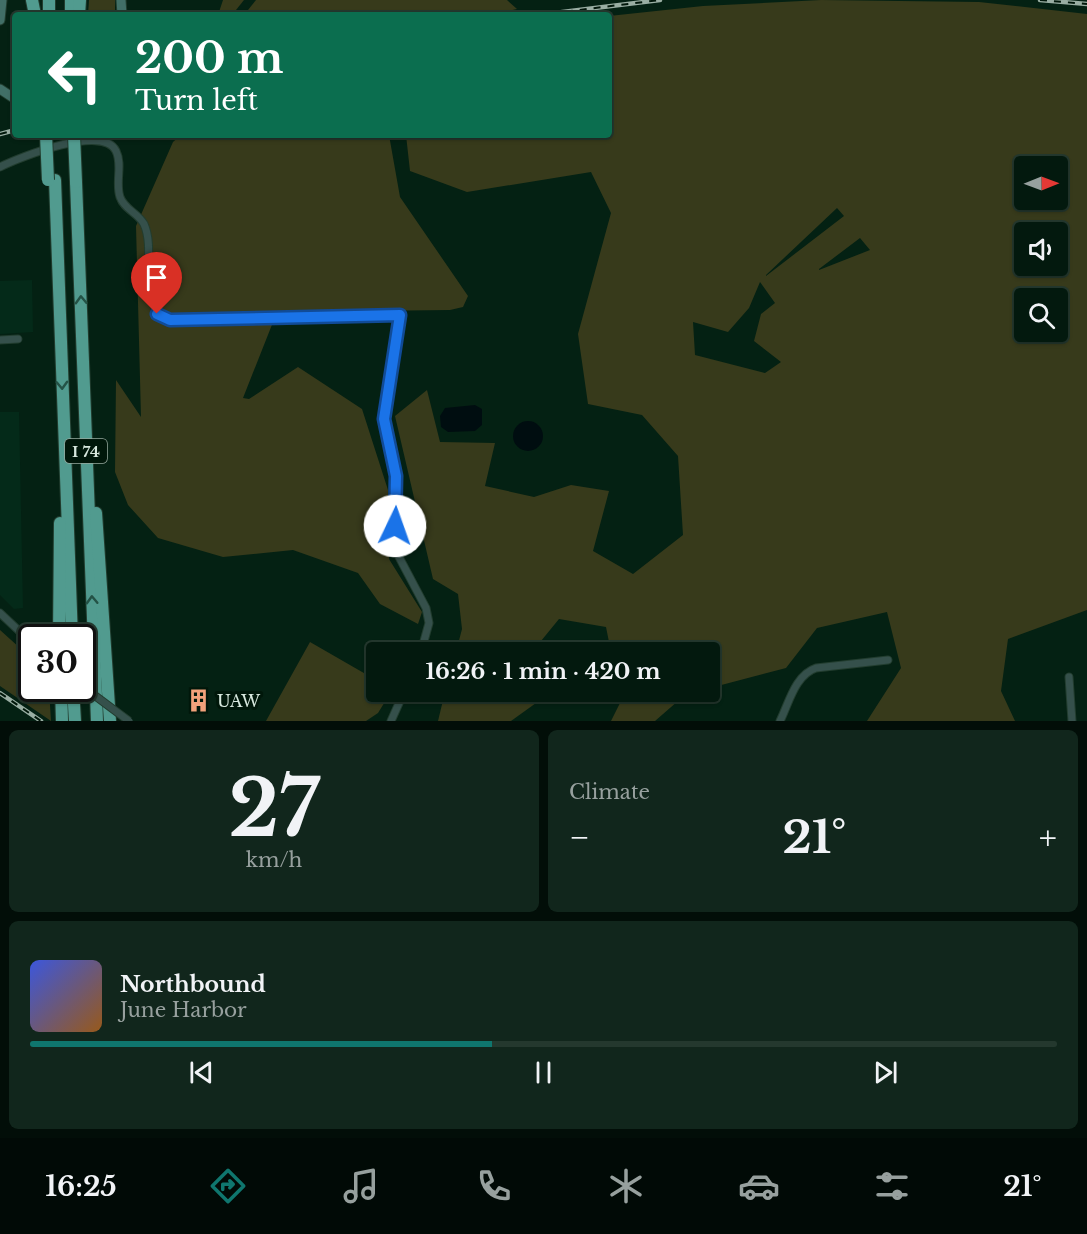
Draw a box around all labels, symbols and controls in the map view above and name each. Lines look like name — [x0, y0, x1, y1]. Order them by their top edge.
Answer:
text: 200 m — [135, 32, 283, 84]
icon: left — [36, 36, 114, 114]
text: Turn left — [135, 84, 258, 117]
north arrow — [1014, 156, 1068, 210]
map controls — [1014, 156, 1068, 342]
button: sound — [1014, 222, 1068, 276]
pin — [131, 252, 182, 314]
icon: arrive — [140, 261, 173, 294]
button: search — [1014, 288, 1068, 342]
one-way arrow — [74, 295, 87, 304]
one-way arrow — [56, 381, 68, 390]
road number: I 74 — [65, 439, 107, 463]
position arrow — [363, 494, 427, 558]
one-way arrow — [85, 595, 98, 604]
speed limit sign: 30 — [18, 624, 96, 702]
text: 16:26 · 1 min · 420 m — [425, 658, 661, 685]
building icon: UAW — [186, 688, 212, 714]
place label: UAW — [217, 691, 260, 711]
text: 27 — [228, 760, 320, 857]
text: Climate — [569, 780, 650, 804]
text: 21° — [782, 809, 846, 865]
text: − — [569, 817, 590, 858]
text: + — [1039, 817, 1057, 858]
text: km/h — [246, 848, 302, 872]
text: Northbound — [120, 971, 266, 998]
text: June Harbor — [120, 998, 247, 1022]
icon: previous — [185, 1056, 218, 1089]
icon: pause — [527, 1056, 560, 1089]
icon: next — [869, 1056, 902, 1089]
icon: directions — [207, 1165, 249, 1207]
icon: music — [340, 1165, 382, 1207]
icon: phone — [473, 1165, 515, 1207]
icon: climate — [605, 1165, 647, 1207]
icon: car — [738, 1165, 780, 1207]
icon: filters — [871, 1165, 913, 1207]
text: 16:25 — [45, 1170, 117, 1203]
text: 21° — [1003, 1170, 1042, 1203]

